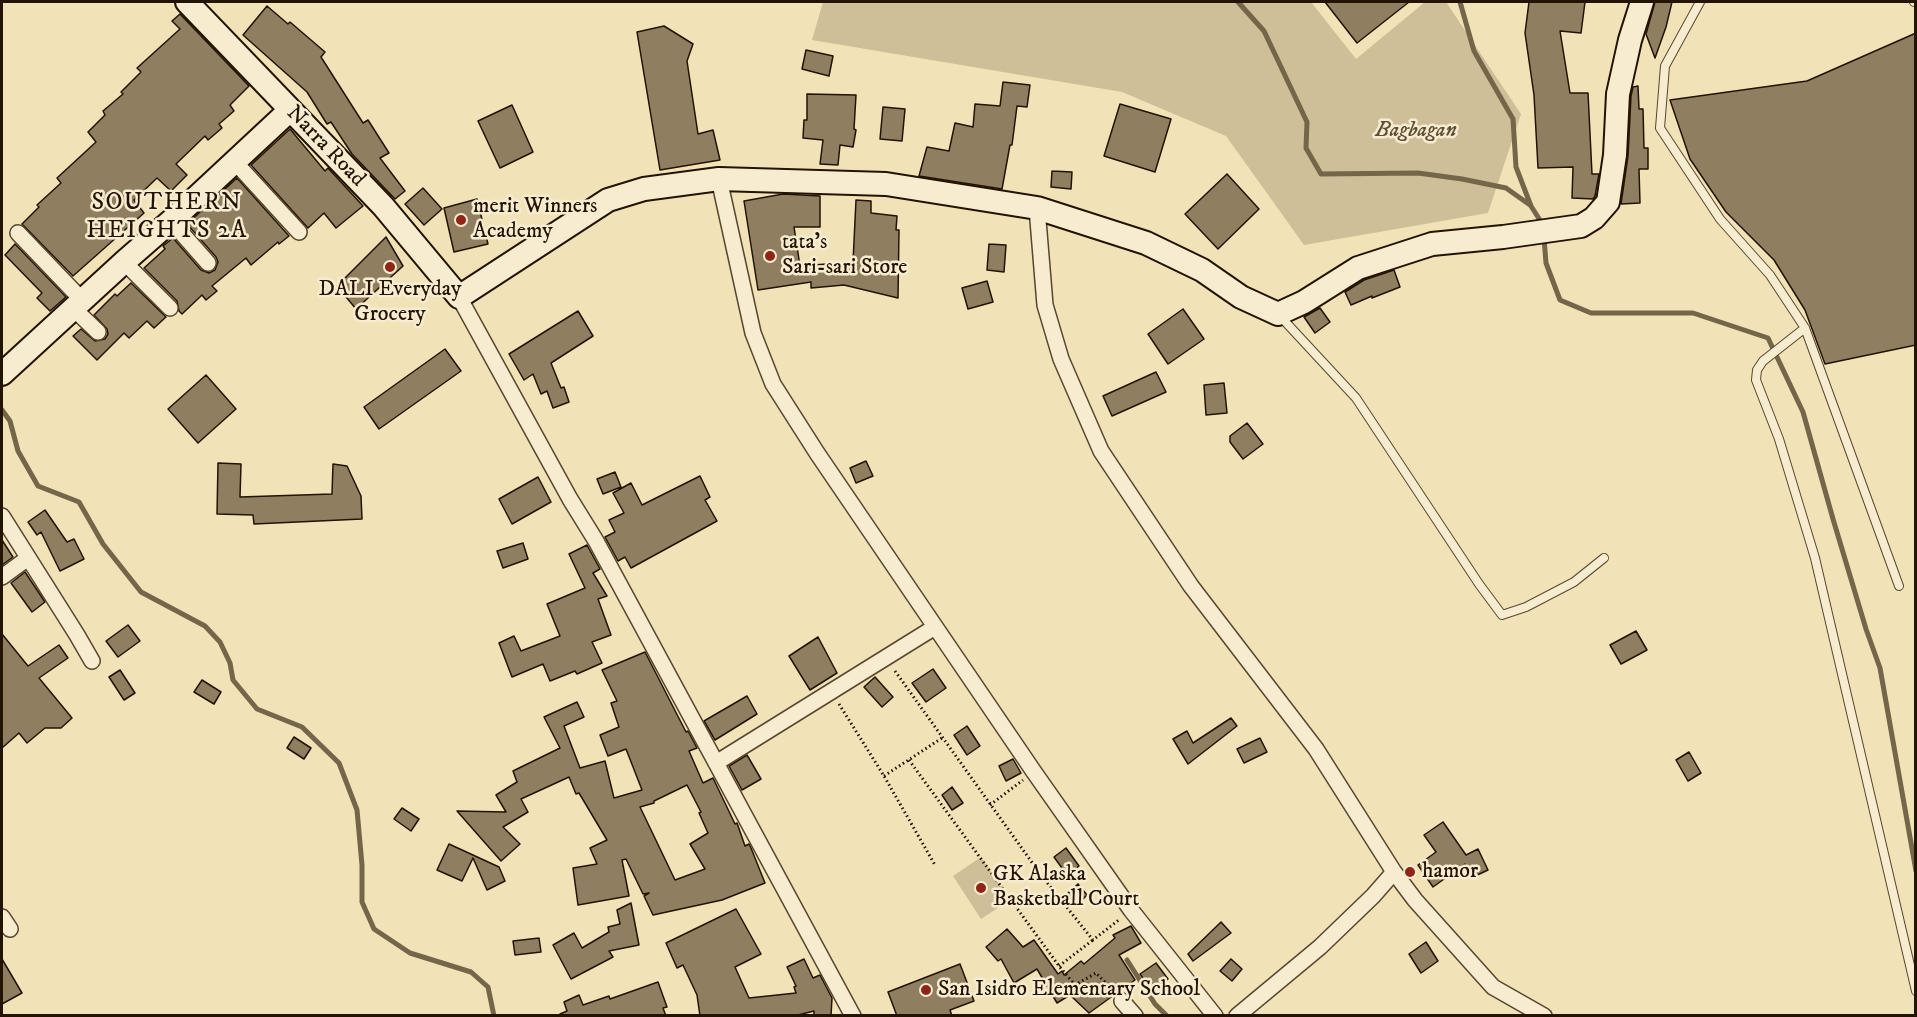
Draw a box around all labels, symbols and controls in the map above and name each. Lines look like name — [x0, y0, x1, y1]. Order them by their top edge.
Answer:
street label: Narra Road — [280, 101, 370, 193]
park label: Bagbagan — [1375, 118, 1457, 144]
district label: SOUTHERN HEIGHTS 2A — [86, 190, 248, 246]
place label: merit Winners Academy — [473, 194, 597, 246]
marker: merit Winners Academy — [454, 213, 468, 227]
place label: tata's Sari-sari Store — [782, 230, 907, 282]
marker: tata's Sari-sari Store — [763, 249, 777, 263]
marker: DALI Everyday Grocery — [383, 260, 397, 274]
place label: DALI Everyday Grocery — [319, 277, 461, 328]
place label: hamor — [1422, 859, 1478, 885]
place label: GK Alaska Basketball Court — [993, 862, 1139, 914]
marker: hamor — [1403, 865, 1417, 879]
marker: GK Alaska Basketball Court — [974, 881, 988, 895]
place label: San Isidro Elementary School — [938, 977, 1200, 1003]
marker: San Isidro Elementary School — [919, 983, 933, 997]

